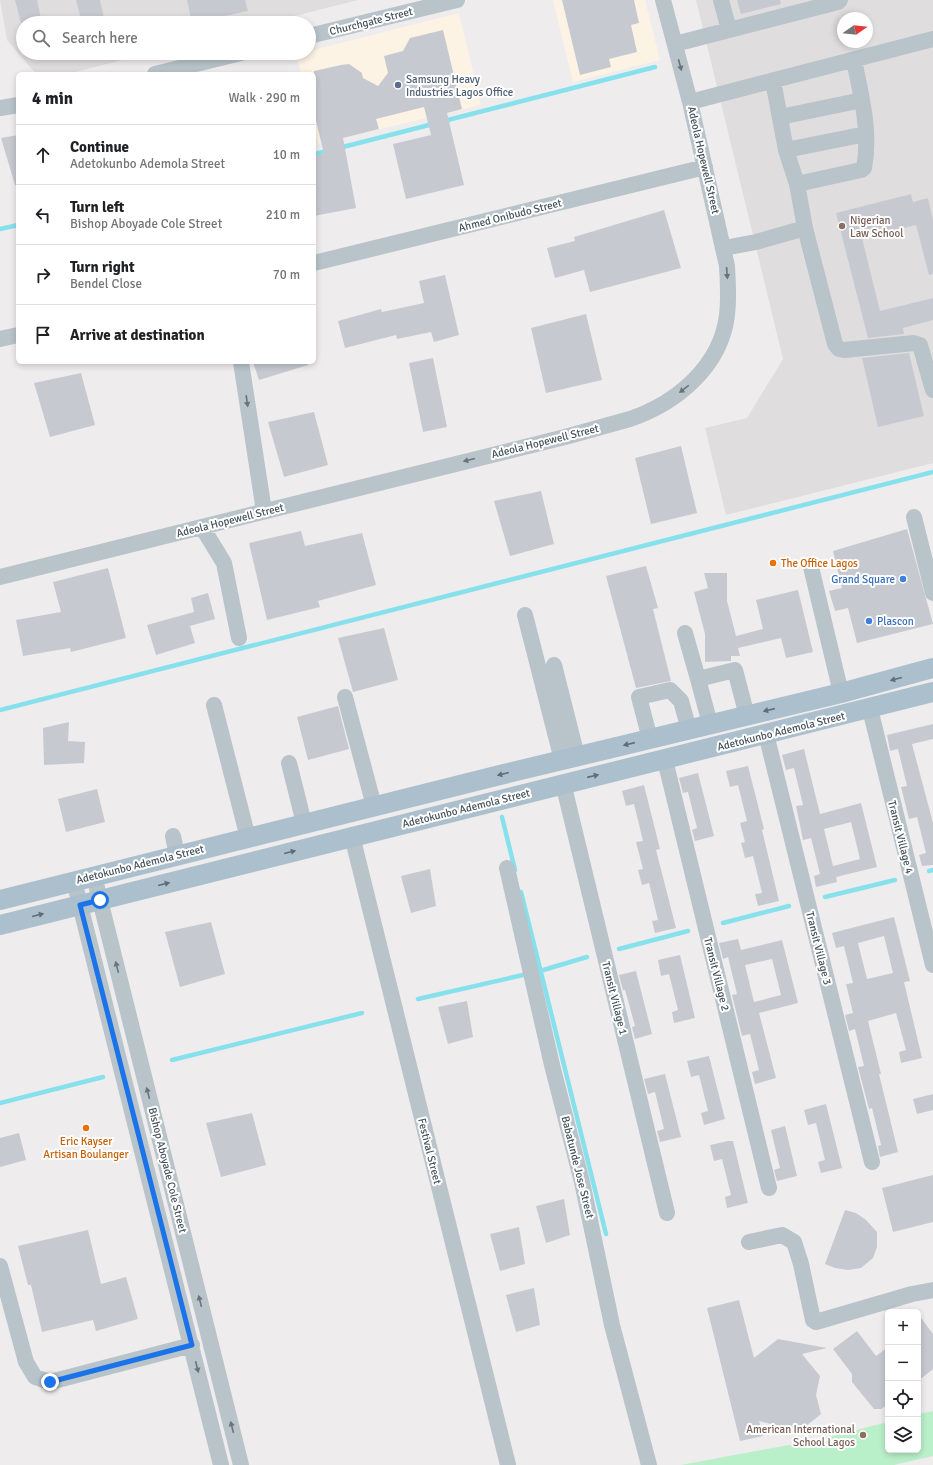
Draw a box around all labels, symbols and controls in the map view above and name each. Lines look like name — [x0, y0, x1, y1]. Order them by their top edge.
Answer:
street label: Churchgate Street — [328, 5, 414, 38]
north arrow — [837, 12, 873, 48]
search box — [16, 16, 316, 60]
icon: search — [30, 27, 52, 49]
text: Search here — [62, 29, 138, 47]
one-way arrow — [677, 59, 683, 71]
place label: Samsung Heavy Industries Lagos Office — [406, 73, 513, 99]
marker: Samsung Heavy Industries Lagos Office — [393, 80, 403, 90]
text: 4 min — [32, 88, 73, 109]
text: Walk · 290 m — [229, 90, 300, 106]
street label: Adeola Hopewell Street — [685, 105, 722, 215]
text: Continue — [70, 138, 129, 156]
icon: ahead — [32, 144, 54, 166]
text: 10 m — [273, 147, 300, 163]
text: Adetokunbo Ademola Street — [70, 156, 225, 172]
street label: Ahmed Onibudo Street — [457, 196, 563, 235]
text: Turn left — [70, 198, 124, 216]
icon: left — [32, 204, 54, 226]
text: 210 m — [266, 207, 300, 223]
place label: Nigerian Law School — [850, 214, 903, 240]
text: Bishop Aboyade Cole Street — [70, 216, 222, 232]
marker: Nigerian Law School — [837, 221, 847, 231]
text: Turn right — [70, 258, 135, 276]
icon: right — [32, 264, 54, 286]
text: 70 m — [273, 267, 300, 283]
one-way arrow — [724, 267, 731, 279]
text: Bendel Close — [70, 276, 142, 292]
icon: arrive — [32, 324, 54, 346]
text: Arrive at destination — [70, 326, 205, 344]
one-way arrow — [679, 385, 690, 394]
one-way arrow — [244, 394, 250, 407]
street label: Adeola Hopewell Street — [490, 422, 600, 461]
one-way arrow — [463, 458, 475, 464]
street label: Adeola Hopewell Street — [175, 501, 285, 540]
place label: The Office Lagos — [781, 557, 858, 570]
marker: The Office Lagos — [768, 558, 778, 568]
place label: Grand Square — [831, 573, 895, 586]
marker: Grand Square — [898, 574, 908, 584]
place label: Plascon — [877, 615, 914, 628]
marker: Plascon — [864, 616, 874, 626]
one-way arrow — [889, 676, 901, 682]
one-way arrow — [763, 708, 776, 714]
street label: Adetokunbo Ademola Street — [716, 709, 846, 754]
one-way arrow — [623, 741, 635, 747]
one-way arrow — [497, 771, 509, 777]
one-way arrow — [587, 773, 599, 779]
street label: Adetokunbo Ademola Street — [401, 786, 531, 831]
street label: Transit Village 4 — [885, 799, 916, 875]
street label: Adetokunbo Ademola Street — [75, 842, 205, 887]
one-way arrow — [284, 849, 296, 855]
one-way arrow — [158, 880, 170, 886]
route start — [91, 891, 109, 909]
street label: Transit Village 3 — [803, 910, 834, 986]
one-way arrow — [32, 912, 44, 918]
street label: Transit Village 2 — [701, 936, 732, 1012]
street label: Transit Village 1 — [599, 960, 630, 1036]
one-way arrow — [114, 961, 120, 973]
one-way arrow — [145, 1087, 151, 1100]
street label: Bishop Aboyade Cole Street — [146, 1106, 189, 1234]
street label: Babatunde Jose Street — [558, 1115, 597, 1220]
street label: Festival Street — [415, 1117, 444, 1186]
marker: Eric Kayser Artisan Boulanger — [81, 1123, 91, 1133]
place label: Eric Kayser Artisan Boulanger — [43, 1135, 129, 1161]
one-way arrow — [197, 1295, 203, 1307]
map controls — [885, 1309, 921, 1453]
button: + — [885, 1309, 921, 1345]
button: − — [885, 1345, 921, 1381]
one-way arrow — [194, 1361, 200, 1373]
route end — [41, 1373, 59, 1391]
button: locate — [885, 1381, 921, 1417]
button: layers — [885, 1417, 921, 1453]
one-way arrow — [228, 1421, 234, 1433]
place label: American International School Lagos — [746, 1423, 855, 1449]
marker: American International School Lagos — [858, 1430, 868, 1440]

